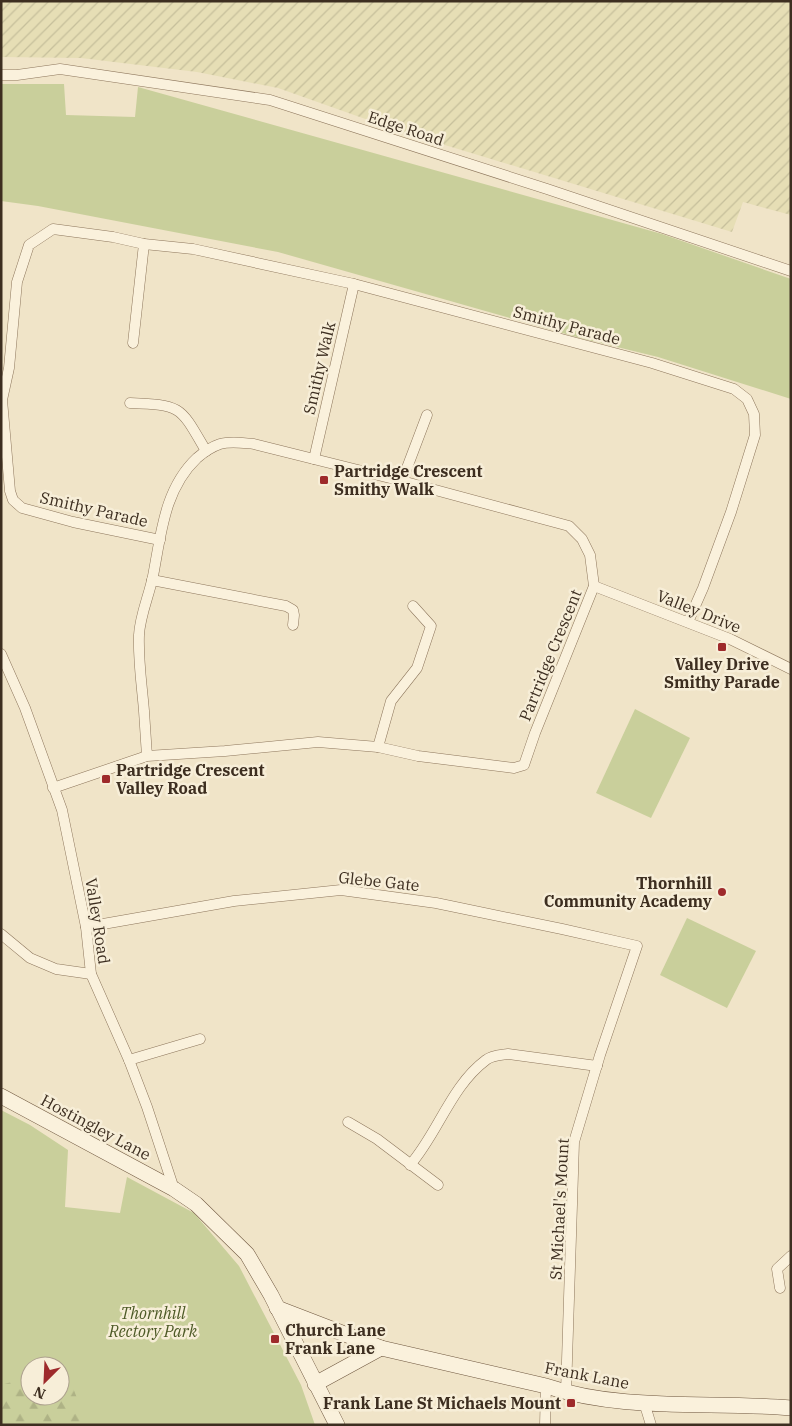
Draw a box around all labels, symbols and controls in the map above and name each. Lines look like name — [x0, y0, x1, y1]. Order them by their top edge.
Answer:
street label: Edge Road — [365, 106, 447, 150]
street label: Smithy Parade — [511, 301, 623, 349]
street label: Smithy Walk — [299, 319, 340, 416]
place label: Partridge Crescent Smithy Walk — [334, 461, 483, 499]
marker: Partridge Crescent Smithy Walk — [318, 474, 330, 486]
street label: Smithy Parade — [38, 487, 150, 531]
street label: Valley Drive — [654, 585, 744, 637]
street label: Partridge Crescent — [514, 586, 586, 724]
marker: Valley Drive Smithy Parade — [716, 641, 728, 653]
place label: Valley Drive Smithy Parade — [664, 654, 780, 692]
place label: Partridge Crescent Valley Road — [116, 760, 265, 798]
marker: Partridge Crescent Valley Road — [100, 773, 112, 785]
street label: Glebe Gate — [337, 867, 421, 895]
place label: Thornhill Community Academy — [544, 873, 713, 911]
street label: Valley Road — [81, 877, 115, 966]
marker: Thornhill Community Academy — [716, 886, 728, 898]
street label: Hostingley Lane — [38, 1090, 154, 1164]
street label: St Michael's Mount — [545, 1137, 573, 1281]
park label: Thornhill Rectory Park — [108, 1303, 198, 1341]
place label: Church Lane Frank Lane — [285, 1320, 386, 1358]
marker: Church Lane Frank Lane — [269, 1333, 281, 1345]
north arrow — [20, 1356, 70, 1406]
street label: Frank Lane — [543, 1357, 631, 1393]
text: N — [31, 1382, 48, 1403]
place label: Frank Lane St Michaels Mount — [323, 1393, 561, 1413]
marker: Frank Lane St Michaels Mount — [565, 1397, 577, 1409]

